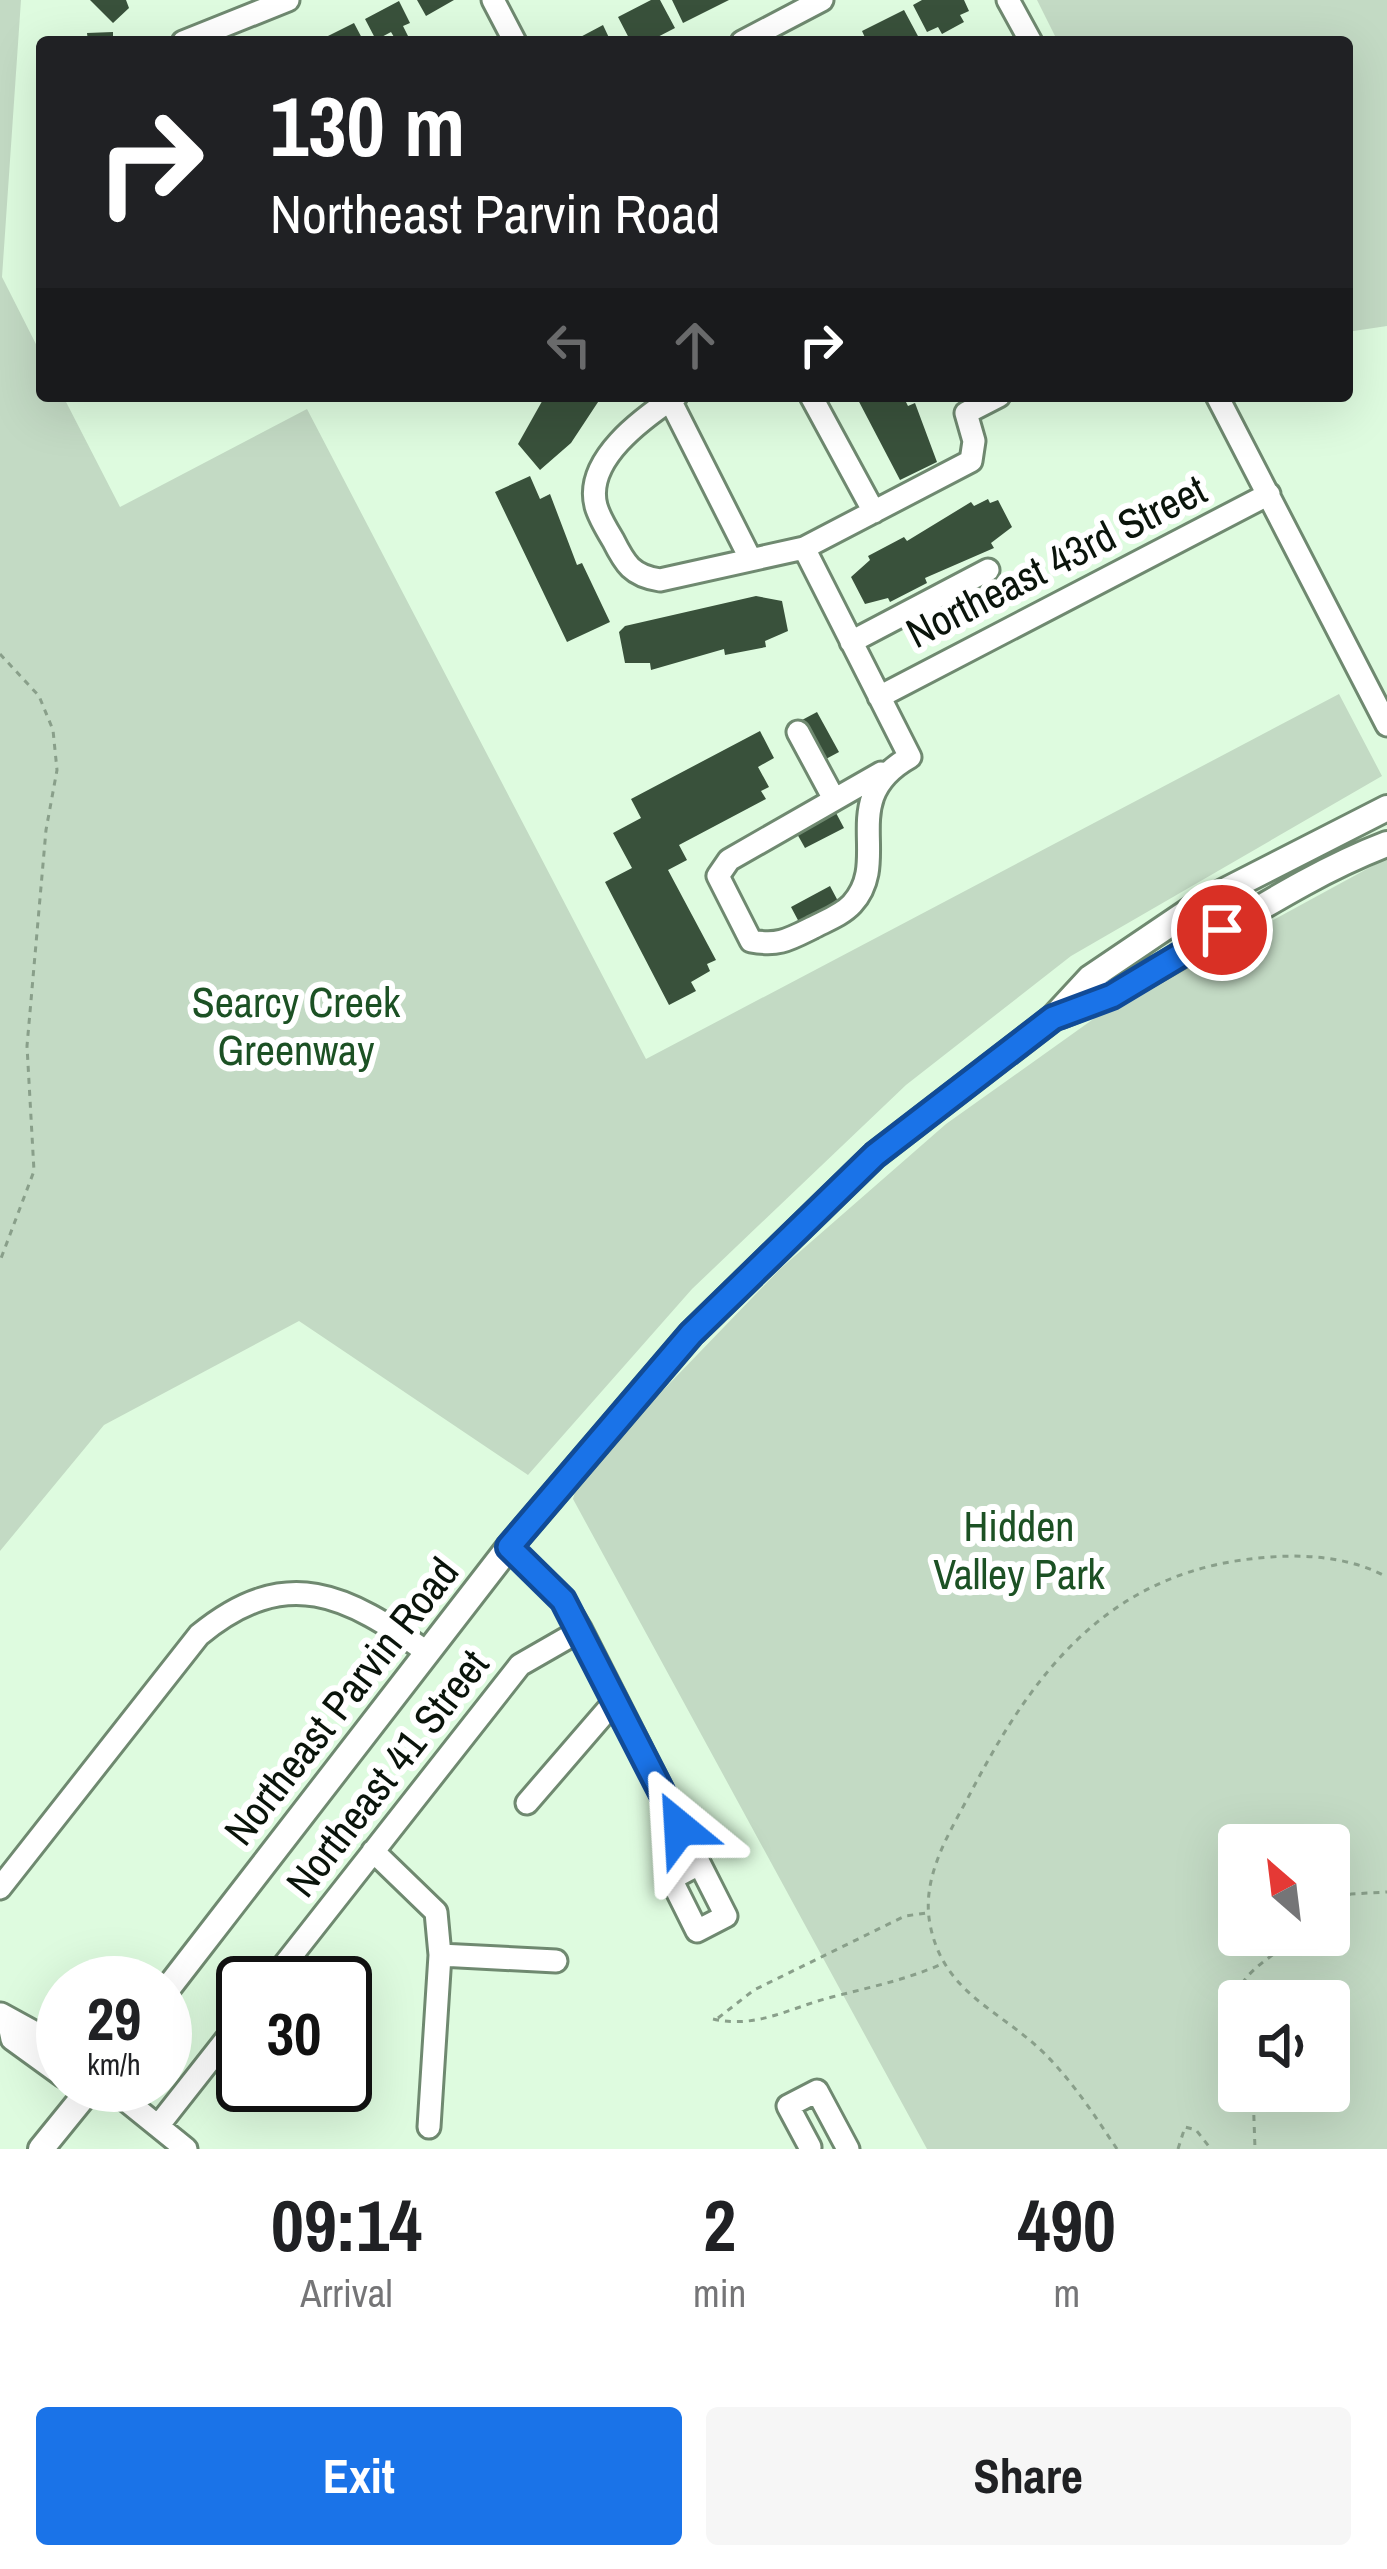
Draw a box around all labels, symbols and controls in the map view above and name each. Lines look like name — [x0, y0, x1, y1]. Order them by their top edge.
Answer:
text: 130 m — [270, 69, 465, 182]
icon: right — [72, 84, 228, 240]
text: Northeast Parvin Road — [270, 177, 720, 250]
icon: left — [536, 312, 602, 378]
icon: ahead — [662, 312, 728, 378]
icon: right — [788, 312, 854, 378]
street label: Northeast 43rd Street — [897, 461, 1215, 661]
pin — [1171, 879, 1273, 981]
icon: arrive — [1189, 897, 1255, 963]
park label: Searcy Creek Greenway — [192, 974, 401, 1078]
park label: Hidden Valley Park — [933, 1498, 1106, 1602]
street label: Northeast Parvin Road — [211, 1546, 471, 1856]
street label: Northeast 41 Street — [273, 1638, 501, 1908]
position arrow — [617, 1765, 743, 1891]
north arrow — [1218, 1824, 1350, 1956]
map controls — [1218, 1824, 1350, 2112]
speed limit sign: 30 — [216, 1956, 372, 2112]
text: 29 — [87, 1978, 141, 2059]
button: sound — [1218, 1980, 1350, 2112]
text: km/h — [87, 2044, 141, 2084]
text: 09:14 — [271, 2176, 422, 2273]
text: 2 — [703, 2176, 736, 2273]
text: 490 — [1017, 2176, 1116, 2273]
text: Arrival — [300, 2267, 393, 2319]
text: min — [693, 2267, 746, 2319]
text: m — [1053, 2267, 1080, 2319]
button: Exit — [36, 2407, 682, 2545]
button: Share — [706, 2407, 1351, 2545]

